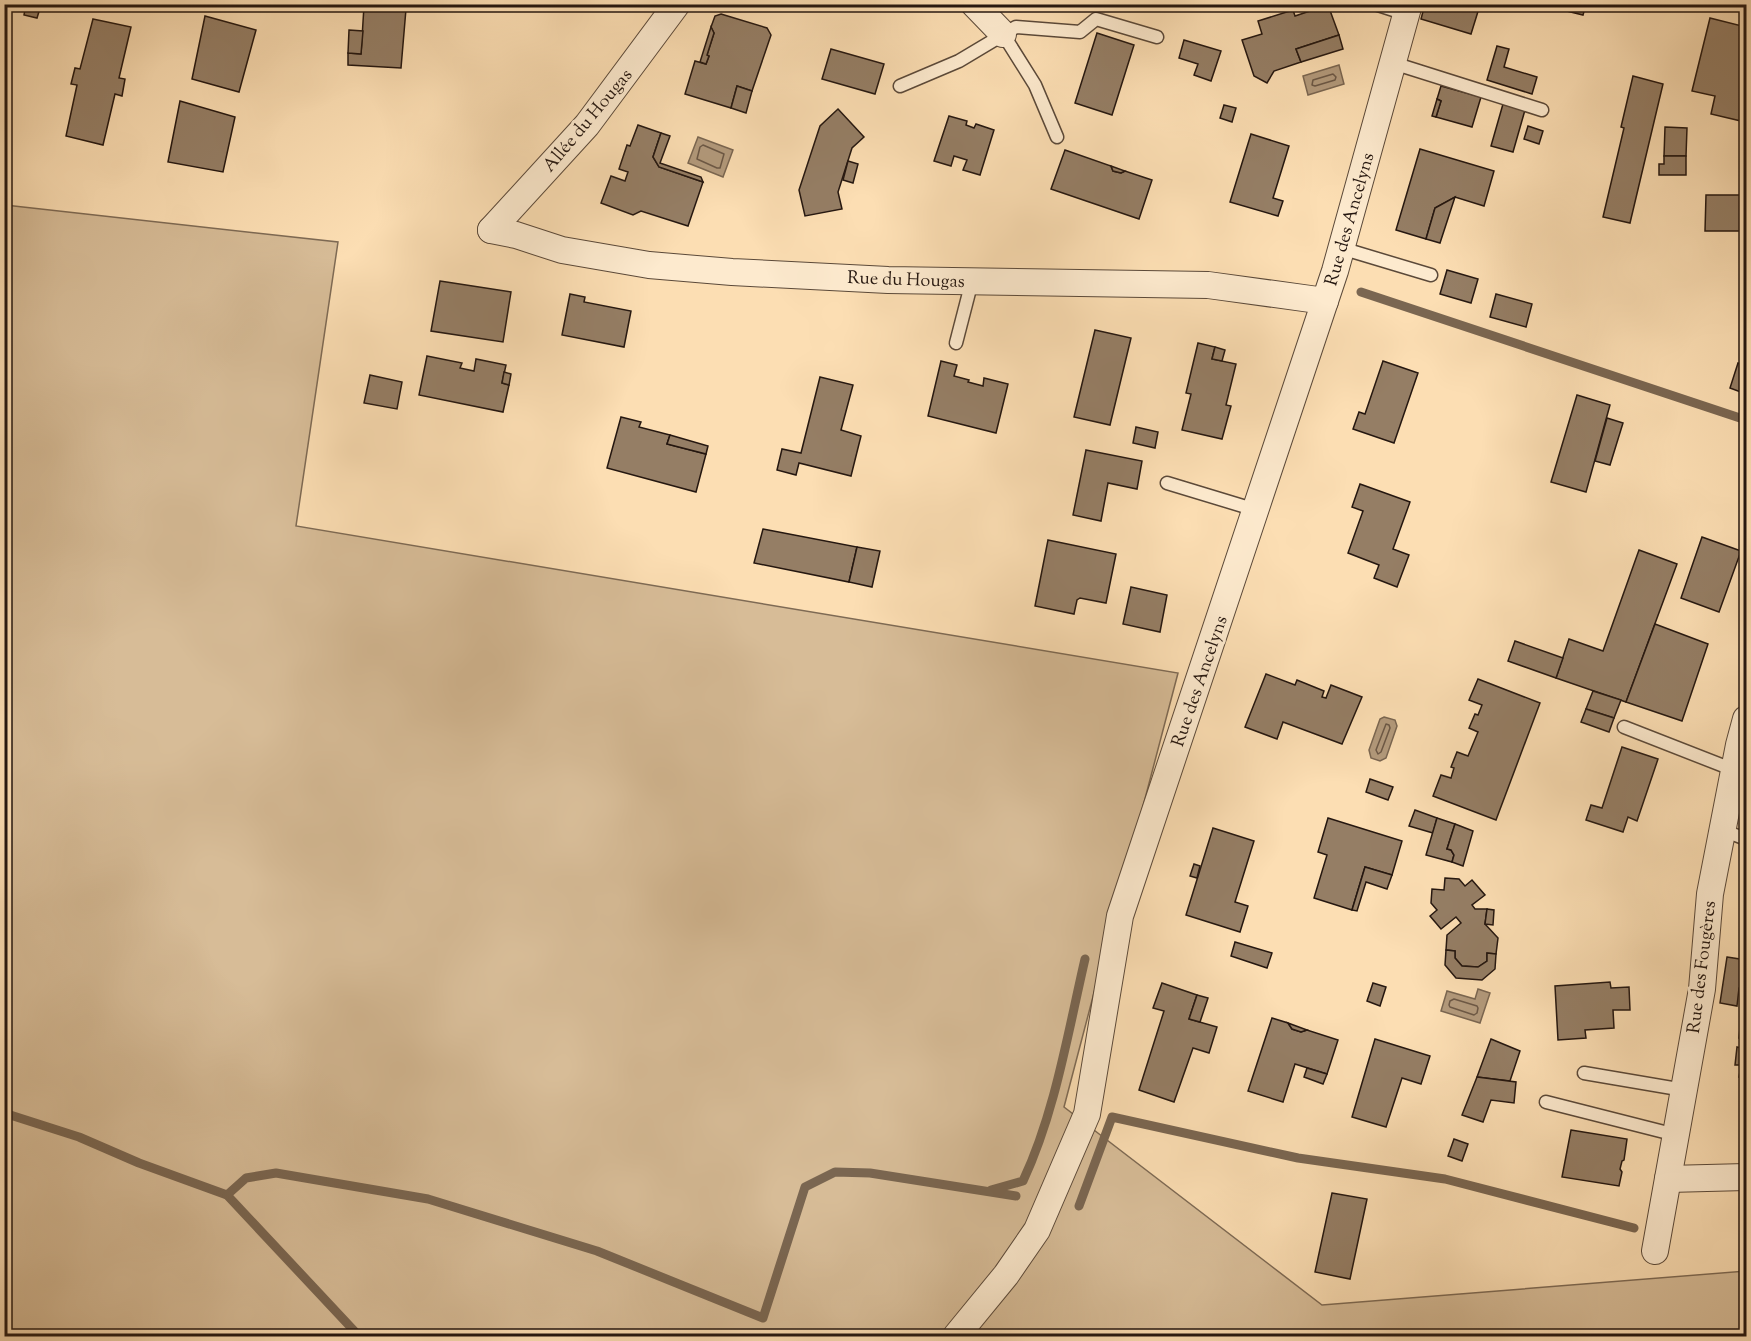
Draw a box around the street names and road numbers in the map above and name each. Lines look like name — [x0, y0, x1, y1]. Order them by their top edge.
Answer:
street label: Allée du Hougas — [537, 64, 640, 179]
street label: Rue des Ancelyns — [1320, 150, 1382, 289]
street label: Rue du Hougas — [847, 266, 965, 296]
street label: Rue des Ancelyns — [1166, 613, 1236, 751]
street label: Rue des Fougères — [1682, 899, 1724, 1035]

